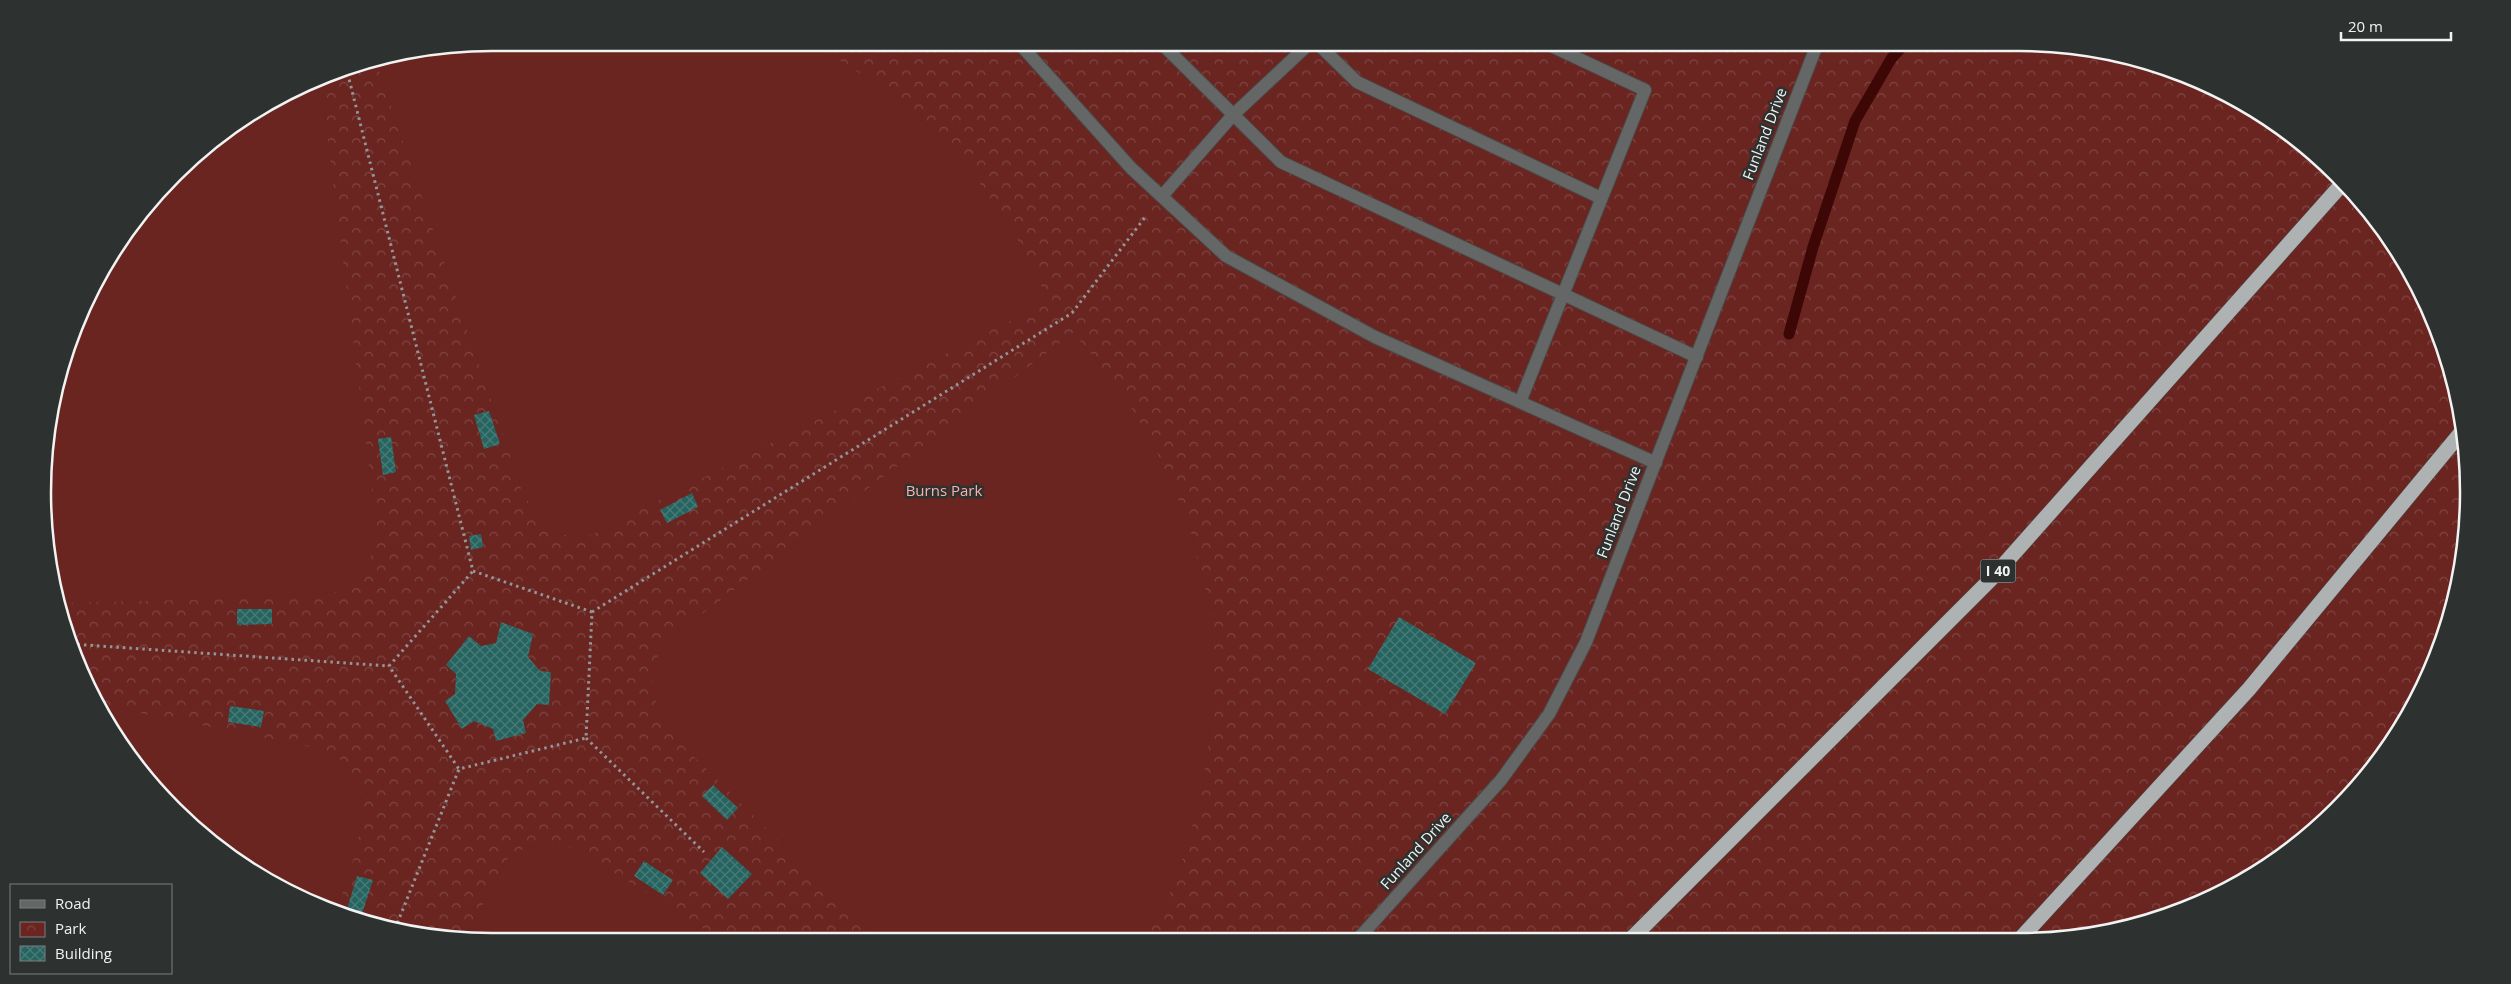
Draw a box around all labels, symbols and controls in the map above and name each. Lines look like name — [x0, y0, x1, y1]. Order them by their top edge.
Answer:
scale bar — [2341, 10, 2451, 42]
text: 20 m — [2348, 16, 2383, 36]
street label: Funland Drive — [1737, 85, 1791, 183]
street label: Funland Drive — [1591, 463, 1645, 561]
park label: Burns Park — [906, 480, 982, 500]
road number: I 40 — [1980, 560, 2016, 582]
street label: Funland Drive — [1375, 807, 1455, 893]
legend — [10, 884, 172, 974]
text: Road — [55, 893, 91, 913]
text: Park — [55, 918, 86, 938]
text: Building — [55, 943, 112, 963]

